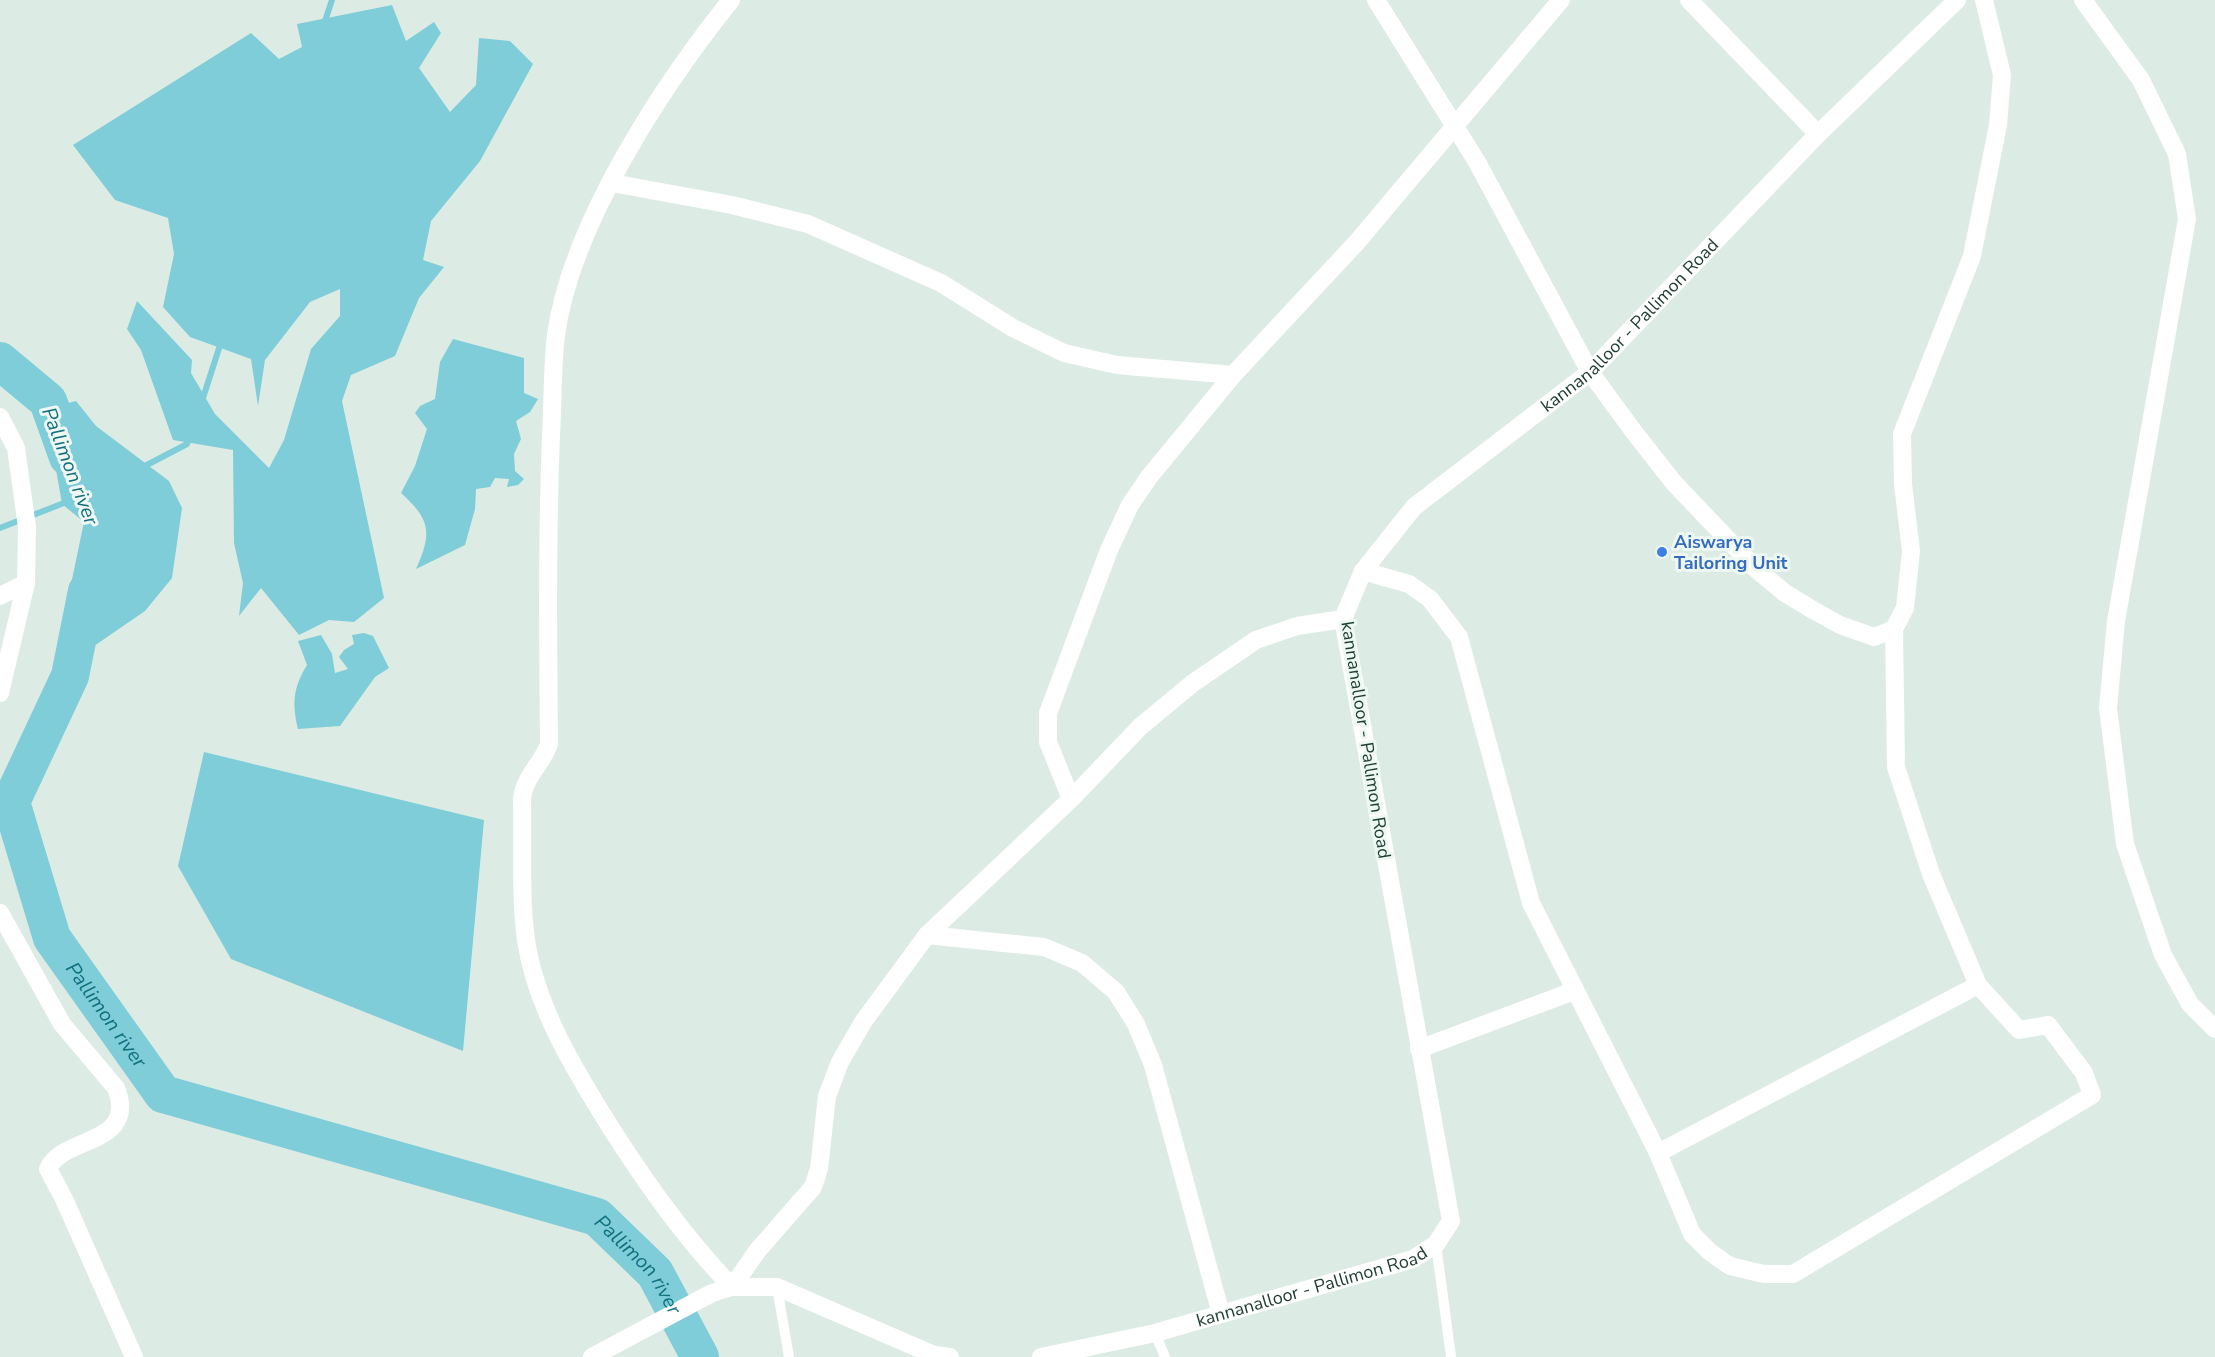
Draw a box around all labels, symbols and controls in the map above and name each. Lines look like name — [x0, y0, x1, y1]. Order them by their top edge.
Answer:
street label: kannanalloor - Pallimon Road — [1536, 233, 1724, 417]
water label: Pallimon river — [35, 403, 105, 529]
place label: Aiswarya Tailoring Unit — [1674, 530, 1788, 575]
marker: Aiswarya Tailoring Unit — [1655, 545, 1669, 559]
street label: kannanalloor - Pallimon Road — [1335, 620, 1397, 860]
water label: Pallimon river — [60, 956, 154, 1074]
water label: Pallimon river — [589, 1208, 688, 1320]
street label: kannanalloor - Pallimon Road — [1194, 1241, 1432, 1333]

